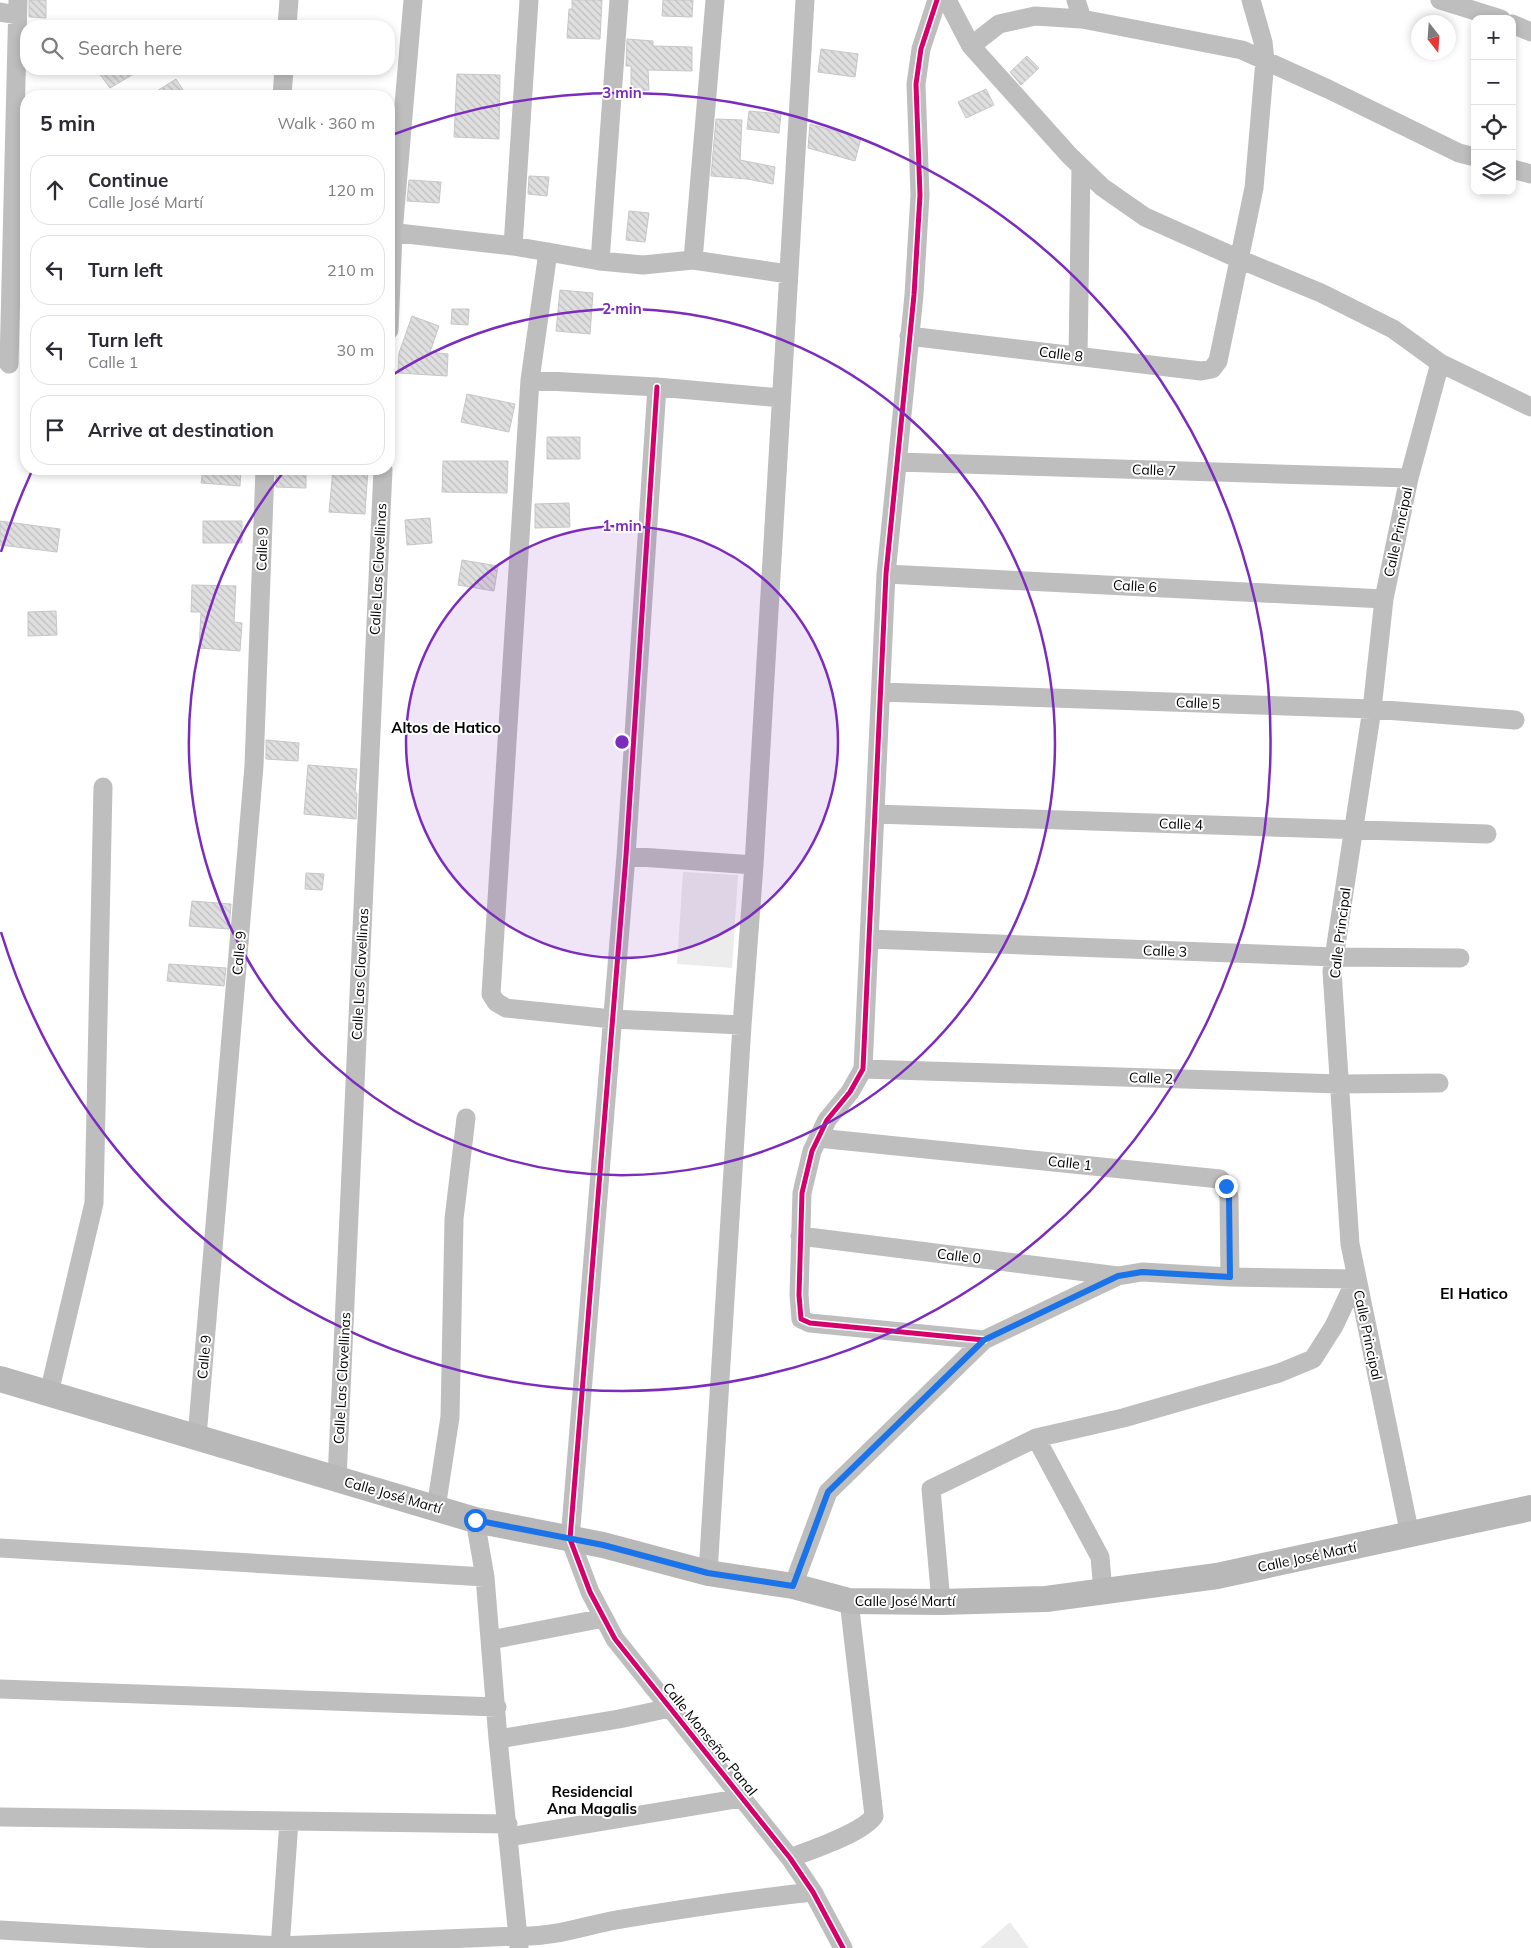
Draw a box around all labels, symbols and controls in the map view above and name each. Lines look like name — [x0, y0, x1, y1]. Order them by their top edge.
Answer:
north arrow — [1411, 15, 1456, 60]
map controls — [1471, 15, 1516, 195]
button: + — [1471, 15, 1516, 60]
search box — [20, 20, 395, 75]
icon: search — [38, 34, 66, 62]
text: Search here — [78, 36, 182, 60]
button: − — [1471, 60, 1516, 105]
text: 3 min — [602, 83, 642, 102]
button: locate — [1471, 105, 1516, 150]
text: 5 min — [40, 110, 95, 136]
text: Walk · 360 m — [277, 113, 375, 133]
button: layers — [1471, 150, 1516, 195]
text: Continue — [88, 168, 168, 192]
icon: ahead — [41, 176, 69, 204]
text: 120 m — [327, 180, 374, 200]
text: Calle José Martí — [88, 192, 203, 212]
icon: left — [41, 256, 69, 284]
text: Turn left — [88, 258, 163, 282]
text: 210 m — [327, 260, 374, 280]
text: 2 min — [602, 299, 642, 318]
text: Turn left — [88, 328, 163, 352]
icon: left — [41, 336, 69, 364]
text: 30 m — [337, 340, 374, 360]
street label: Calle 8 — [1038, 342, 1084, 366]
text: Calle 1 — [88, 352, 138, 372]
icon: arrive — [41, 416, 69, 444]
text: Arrive at destination — [88, 418, 274, 442]
street label: Calle 7 — [1132, 460, 1176, 480]
street label: Calle Principal — [1380, 485, 1416, 579]
street label: Calle Las Clavellinas — [366, 503, 390, 635]
text: 1 min — [602, 516, 642, 535]
street label: Calle 9 — [252, 527, 272, 571]
street label: Calle 6 — [1113, 576, 1157, 596]
street label: Calle 5 — [1176, 693, 1220, 713]
district label: Altos de Hatico — [391, 718, 501, 737]
centre of rings — [613, 733, 631, 751]
street label: Calle 4 — [1159, 814, 1204, 834]
street label: Calle Principal — [1325, 886, 1355, 980]
street label: Calle Las Clavellinas — [348, 908, 372, 1040]
street label: Calle 9 — [228, 930, 250, 976]
street label: Calle 3 — [1143, 941, 1187, 961]
street label: Calle 2 — [1129, 1068, 1173, 1088]
street label: Calle 1 — [1047, 1152, 1093, 1174]
route end — [1215, 1175, 1238, 1198]
street label: Calle 0 — [936, 1244, 982, 1268]
district label: El Hatico — [1440, 1283, 1508, 1303]
street label: Calle Principal — [1350, 1288, 1386, 1382]
street label: Calle Las Clavellinas — [330, 1312, 354, 1444]
street label: Calle 9 — [193, 1334, 215, 1380]
street label: Calle José Martí — [342, 1472, 444, 1518]
route start — [464, 1509, 487, 1532]
street label: Calle José Martí — [1256, 1538, 1359, 1576]
street label: Calle José Martí — [855, 1592, 956, 1610]
street label: Calle Monseñor Panal — [659, 1679, 761, 1799]
district label: Residencial Ana Magalis — [547, 1782, 637, 1818]

